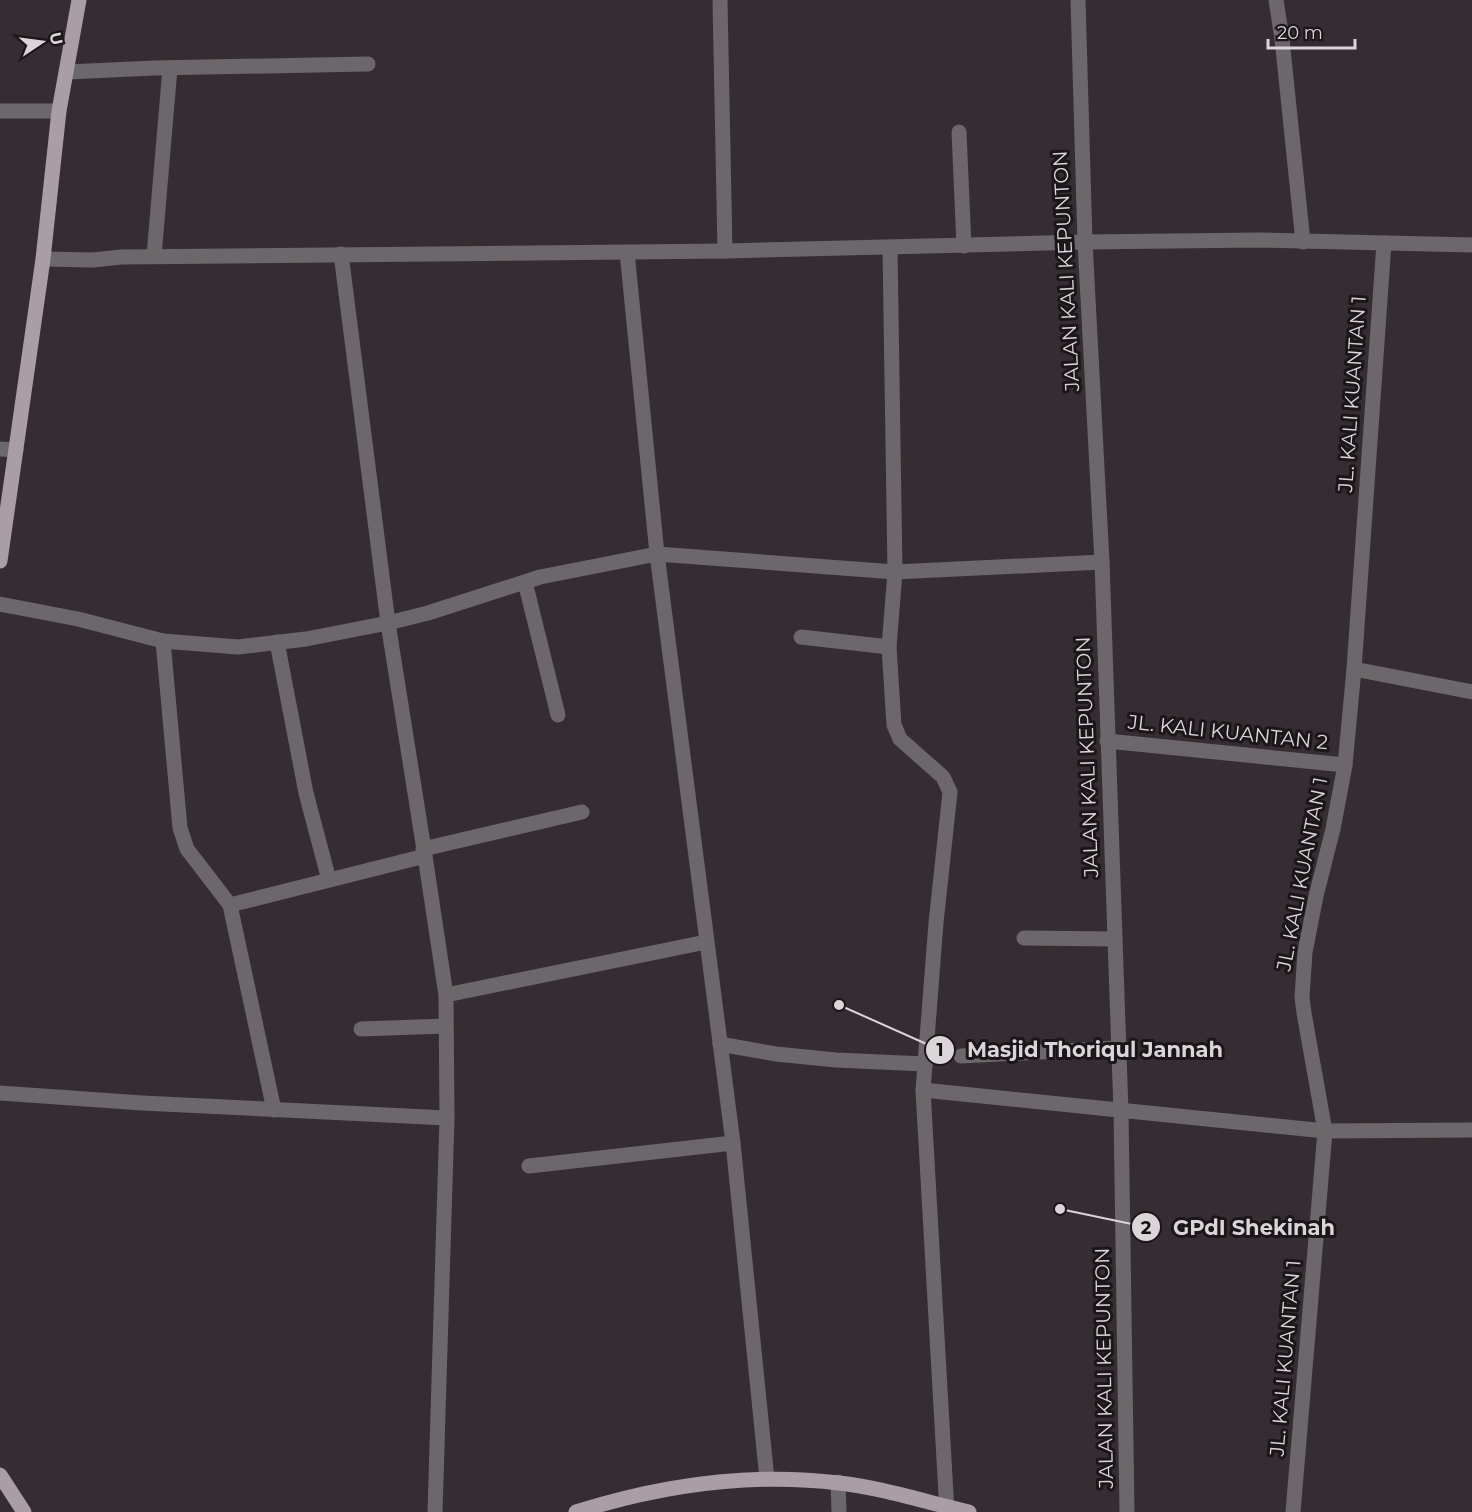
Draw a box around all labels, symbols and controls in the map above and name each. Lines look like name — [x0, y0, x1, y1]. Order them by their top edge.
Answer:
north arrow — [12, 12, 72, 72]
scale bar — [1268, 12, 1355, 50]
text: 20 m — [1277, 22, 1323, 44]
text: U — [45, 30, 67, 47]
street label: JALAN KALI KEPUNTON — [1048, 150, 1084, 393]
street label: JL. KALI KUANTAN 1 — [1333, 295, 1371, 494]
street label: JALAN KALI KEPUNTON — [1071, 636, 1103, 879]
street label: JL. KALI KUANTAN 2 — [1126, 709, 1329, 754]
street label: JL. KALI KUANTAN 1 — [1271, 775, 1333, 974]
callout: Masjid Thoriqul Jannah — [925, 1030, 1235, 1069]
text: Masjid Thoriqul Jannah — [967, 1037, 1223, 1062]
text: 1 — [936, 1039, 944, 1061]
callout: GPdI Shekinah — [1131, 1208, 1347, 1247]
text: GPdI Shekinah — [1173, 1215, 1335, 1240]
text: 2 — [1141, 1217, 1152, 1239]
street label: JALAN KALI KEPUNTON — [1090, 1247, 1118, 1490]
street label: JL. KALI KUANTAN 1 — [1264, 1259, 1306, 1458]

